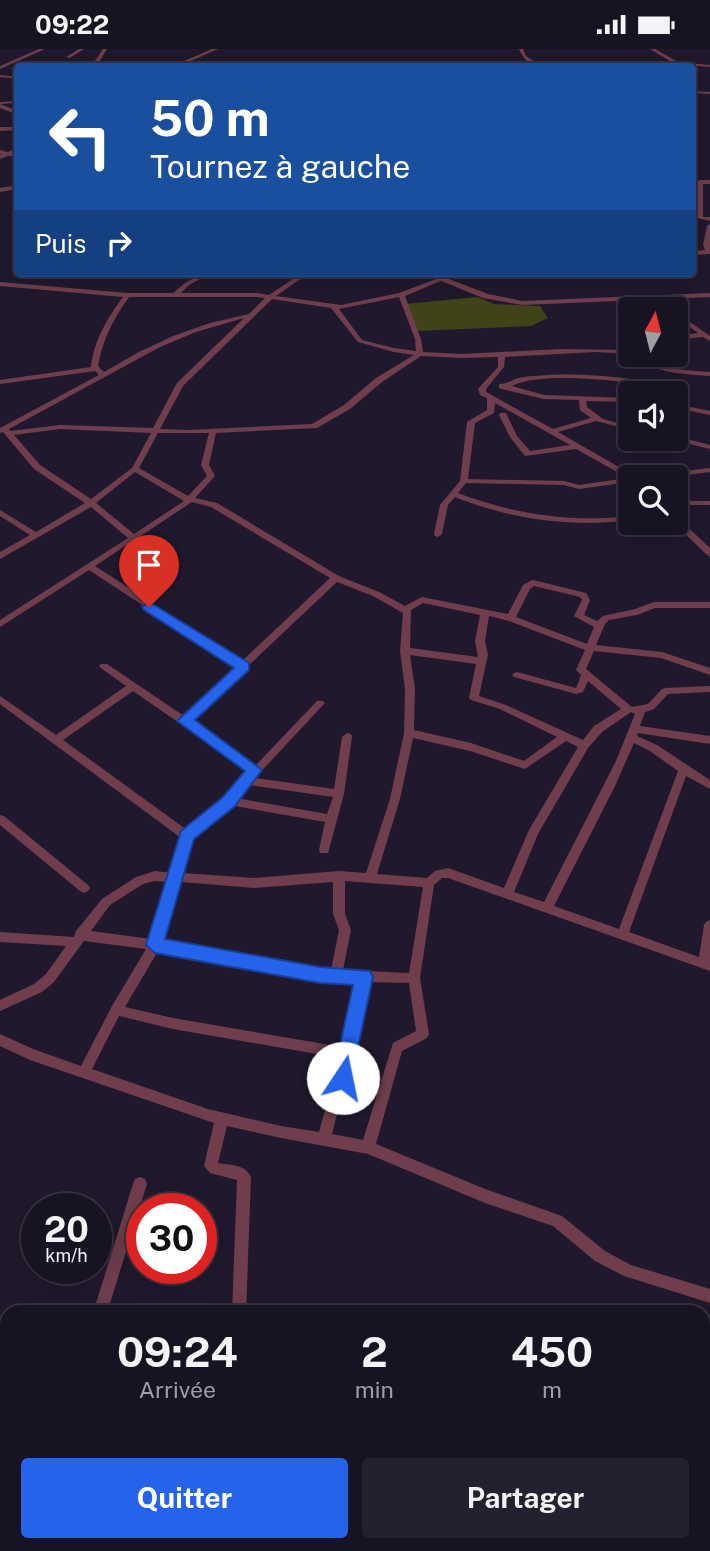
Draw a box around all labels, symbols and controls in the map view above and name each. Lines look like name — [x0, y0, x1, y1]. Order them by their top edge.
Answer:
text: 09:22 — [35, 9, 109, 40]
text: 50 m — [150, 89, 270, 147]
icon: left — [35, 91, 126, 182]
text: Tournez à gauche — [150, 148, 410, 185]
icon: right — [100, 224, 138, 262]
text: Puis — [35, 228, 86, 259]
north arrow — [618, 297, 688, 367]
map controls — [618, 297, 688, 535]
button: sound — [618, 381, 688, 451]
button: search — [618, 465, 688, 535]
pin — [119, 535, 179, 607]
icon: arrive — [130, 546, 168, 584]
position arrow — [306, 1041, 380, 1115]
speed limit sign: 30 — [126, 1193, 217, 1284]
text: 20 — [44, 1209, 89, 1250]
text: km/h — [45, 1245, 88, 1266]
text: 09:24 — [117, 1327, 238, 1376]
text: 2 — [361, 1327, 388, 1376]
text: 450 — [511, 1327, 593, 1376]
text: Arrivée — [139, 1376, 216, 1403]
text: min — [355, 1376, 394, 1403]
text: m — [542, 1376, 562, 1403]
button: Quitter — [21, 1458, 348, 1538]
button: Partager — [362, 1458, 689, 1538]

